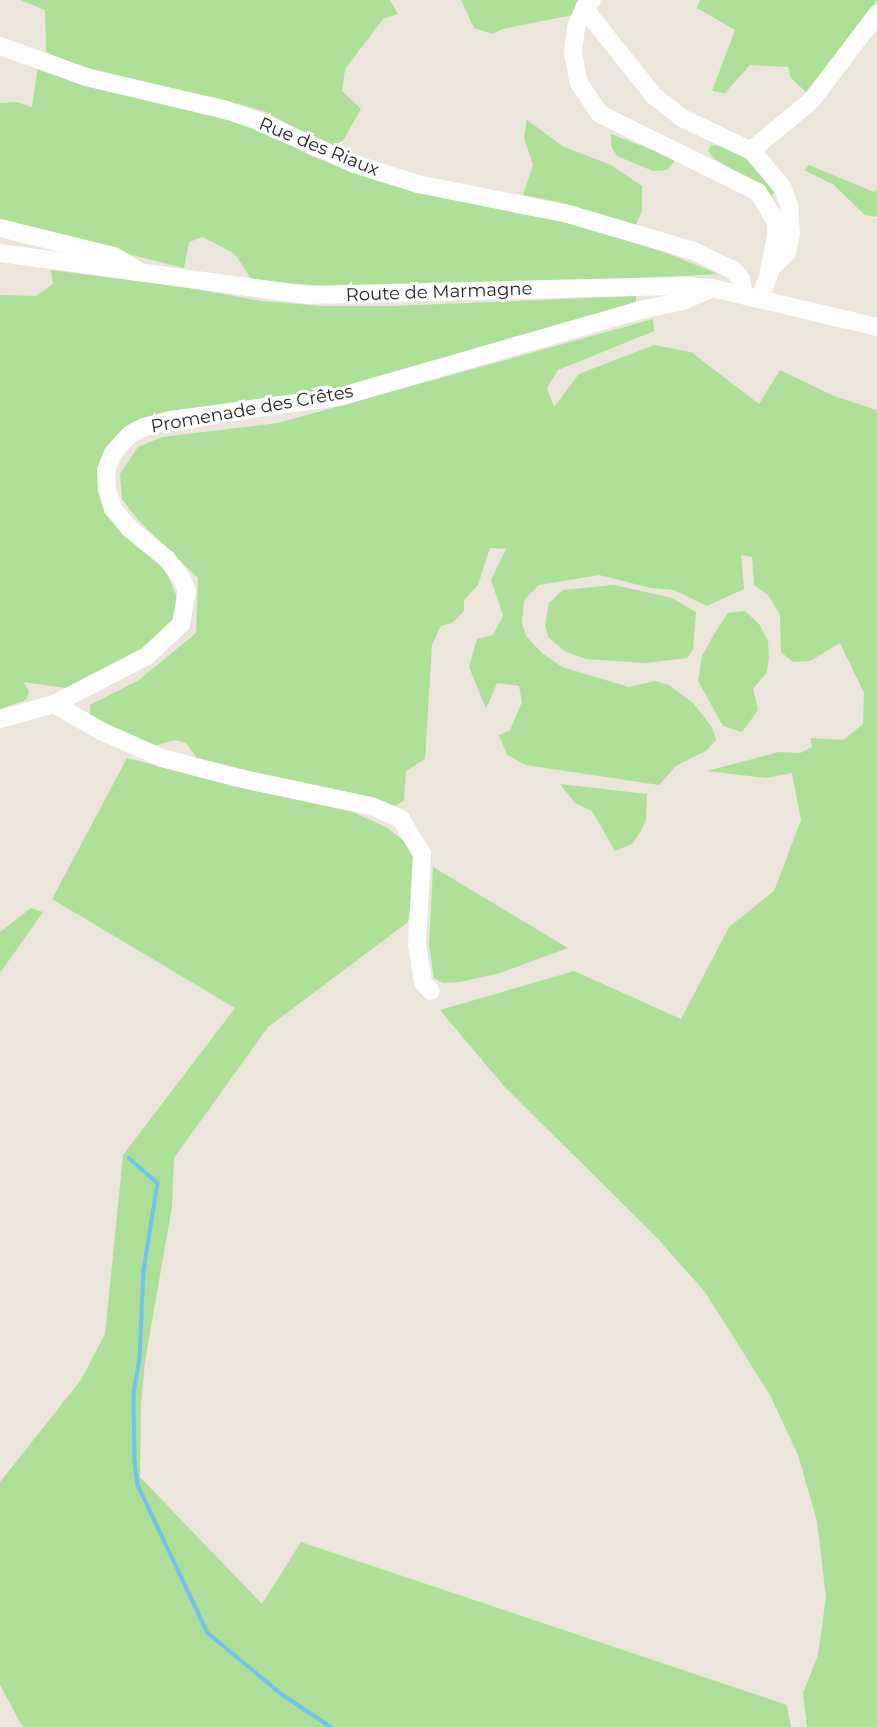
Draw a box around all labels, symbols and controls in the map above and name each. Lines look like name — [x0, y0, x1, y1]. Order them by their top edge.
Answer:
street label: Rue des Riaux — [256, 113, 382, 181]
street label: Route de Marmagne — [345, 278, 533, 306]
street label: Promenade des Crêtes — [149, 381, 355, 437]

